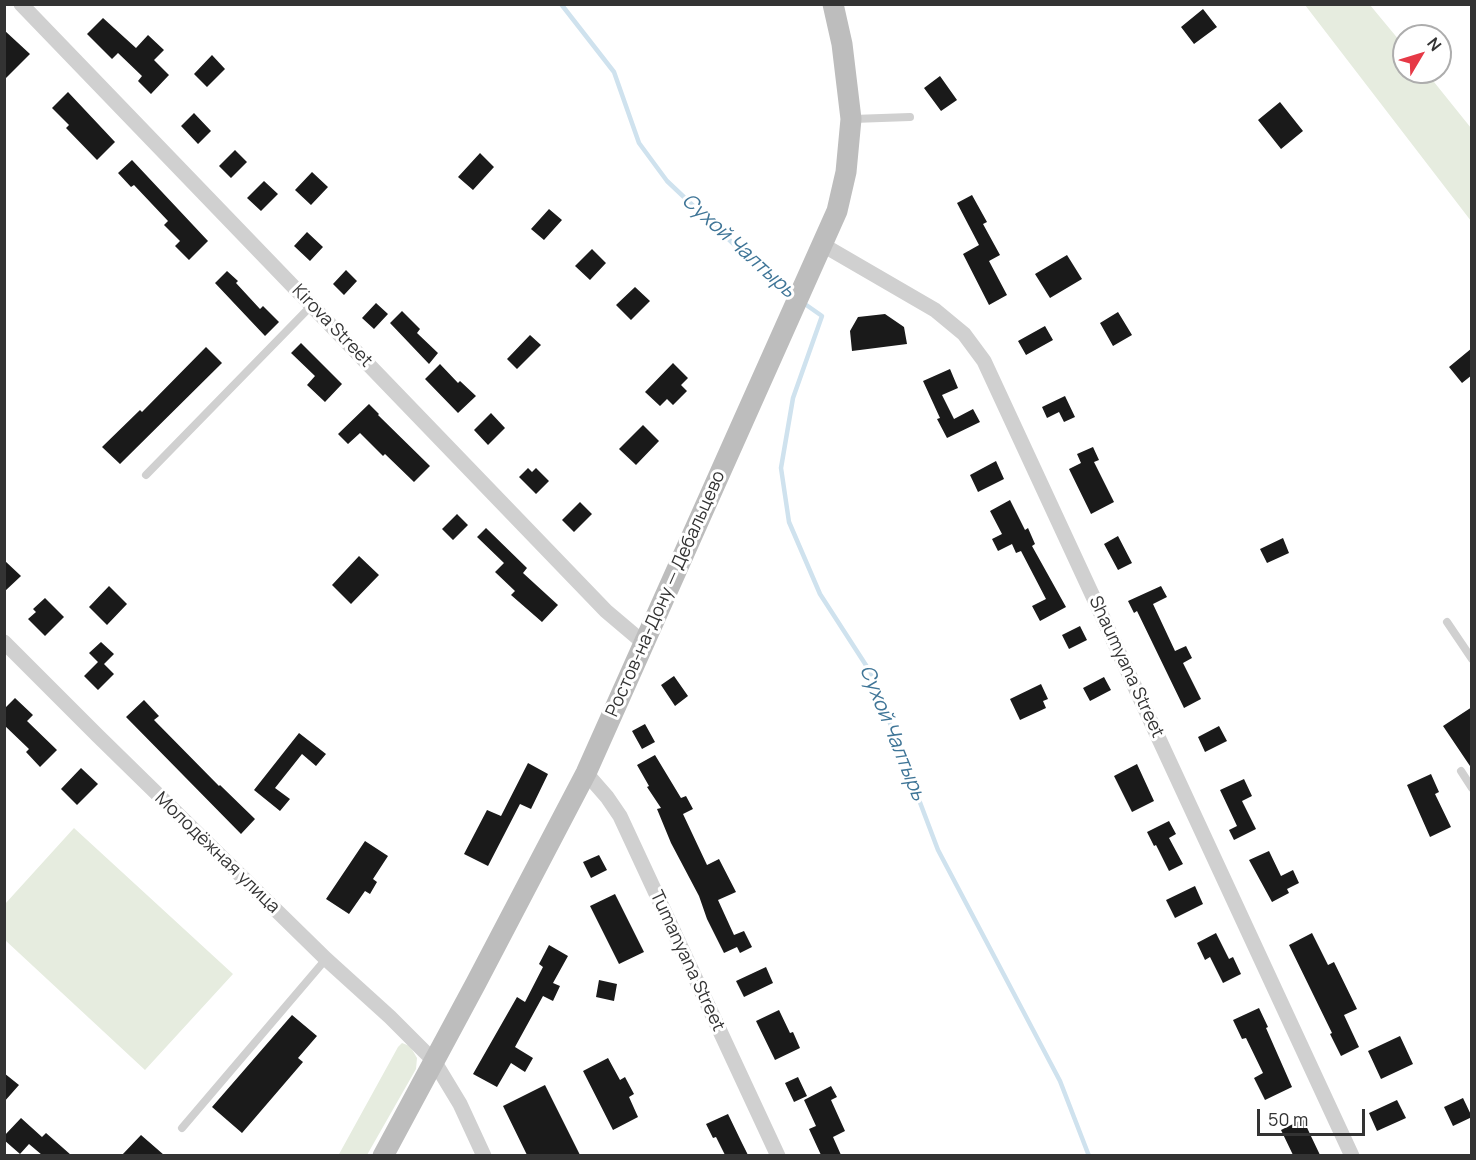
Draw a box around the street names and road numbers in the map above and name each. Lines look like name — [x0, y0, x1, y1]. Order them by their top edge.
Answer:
street label: Kirova Street — [287, 280, 377, 372]
street label: Ростов-на-Дону — Дебальцево — [602, 468, 730, 720]
street label: Shaumyana Street — [1084, 593, 1168, 741]
street label: Молодёжная улица — [150, 788, 284, 918]
street label: Tumanyana Street — [645, 887, 729, 1035]

